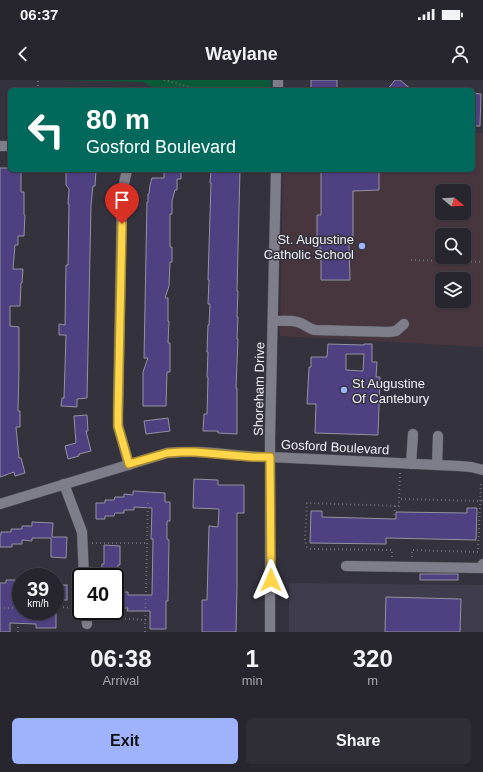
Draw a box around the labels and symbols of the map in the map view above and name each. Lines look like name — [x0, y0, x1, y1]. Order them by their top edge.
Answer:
pin — [105, 183, 139, 224]
north arrow — [435, 184, 471, 220]
place label: St. Augustine Catholic School — [264, 232, 354, 262]
marker: St. Augustine Catholic School — [357, 241, 367, 251]
street label: Shoreham Drive — [251, 342, 267, 436]
place label: St Augustine Of Cantebury — [352, 376, 430, 406]
marker: St Augustine Of Cantebury — [339, 385, 349, 395]
street label: Gosford Boulevard — [280, 437, 390, 457]
position arrow — [250, 559, 292, 601]
speed limit sign: 40 — [72, 568, 124, 620]

